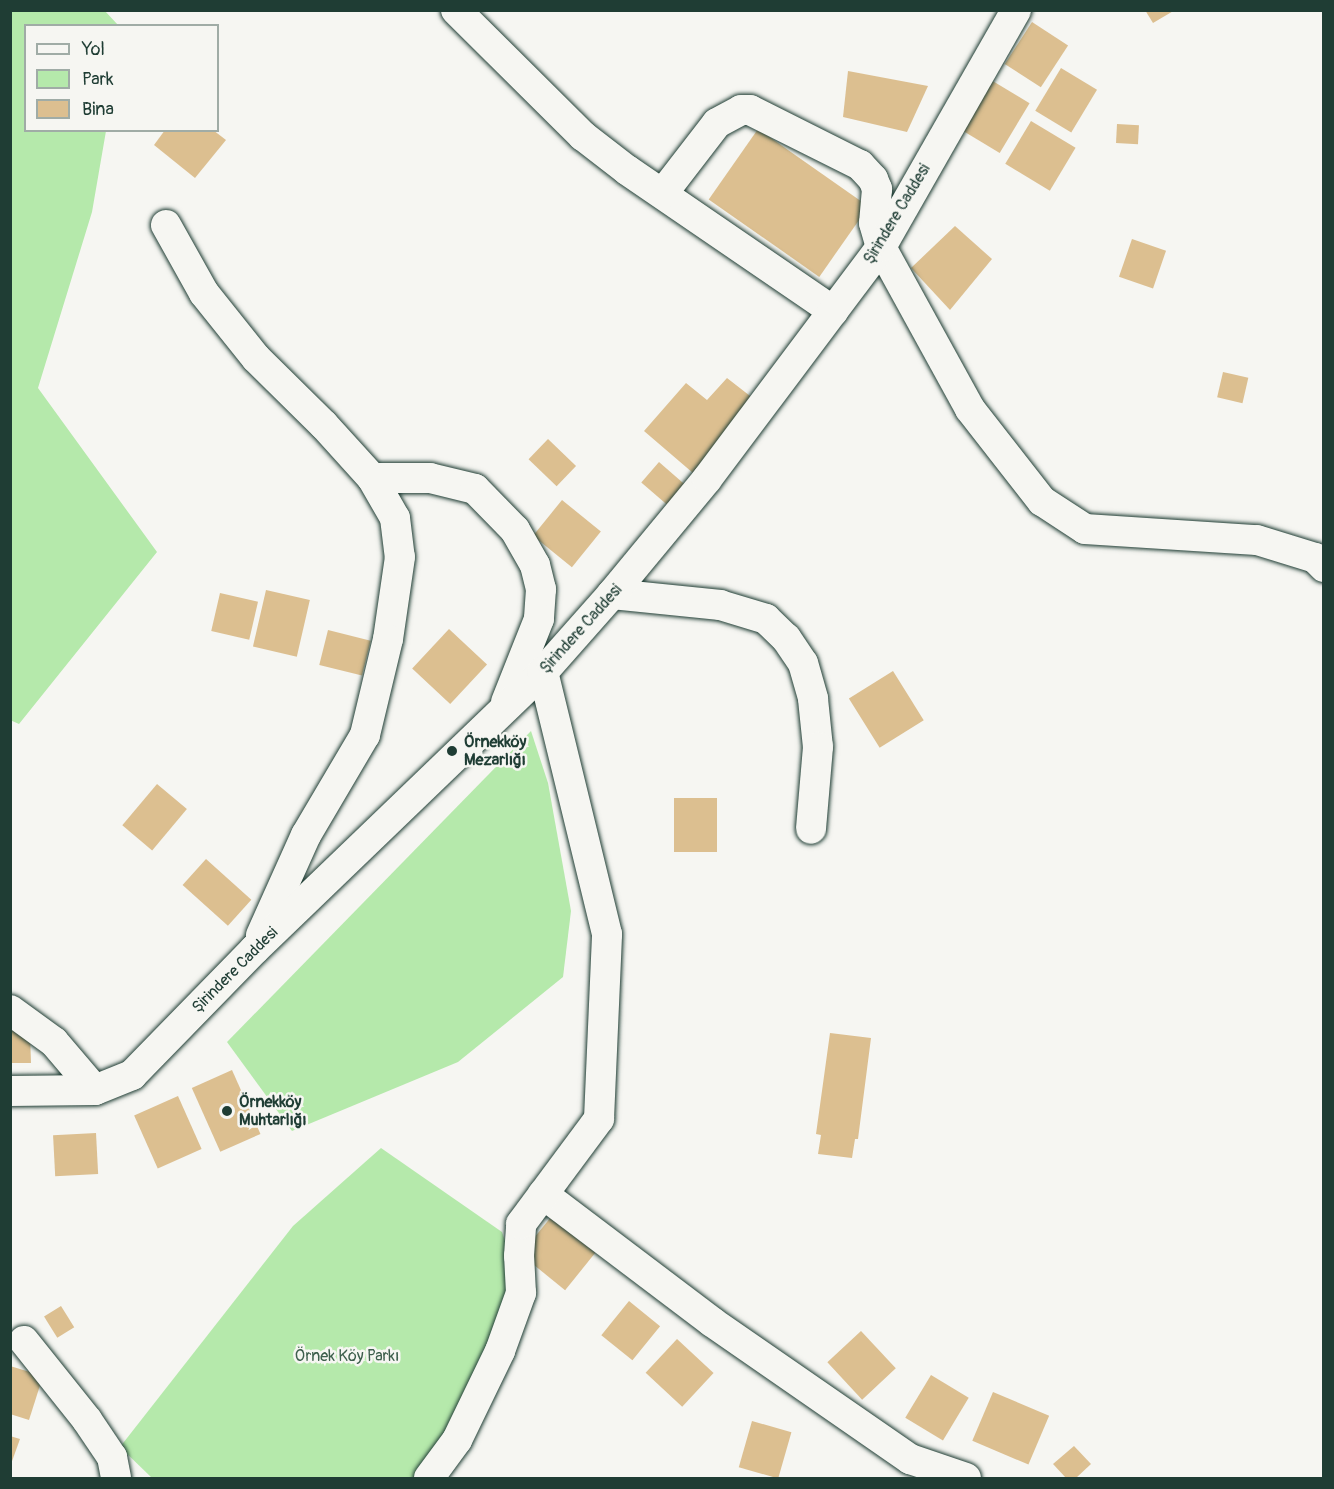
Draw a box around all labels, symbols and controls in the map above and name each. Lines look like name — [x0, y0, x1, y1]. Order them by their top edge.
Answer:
legend — [24, 24, 219, 132]
text: Yol — [82, 38, 105, 61]
text: Park — [82, 68, 114, 91]
text: Bina — [82, 98, 114, 121]
street label: Şirindere Caddesi — [860, 160, 934, 268]
street label: Şirindere Caddesi — [536, 580, 626, 678]
place label: Örnekköy Mezarlığı — [464, 732, 526, 770]
marker: Örnekköy Mezarlığı — [445, 744, 459, 758]
street label: Şirindere Caddesi — [188, 923, 282, 1017]
place label: Örnekköy Muhtarlığı — [239, 1092, 306, 1130]
marker: Örnekköy Muhtarlığı — [220, 1104, 234, 1118]
park label: Örnek Köy Parkı — [295, 1346, 399, 1366]

